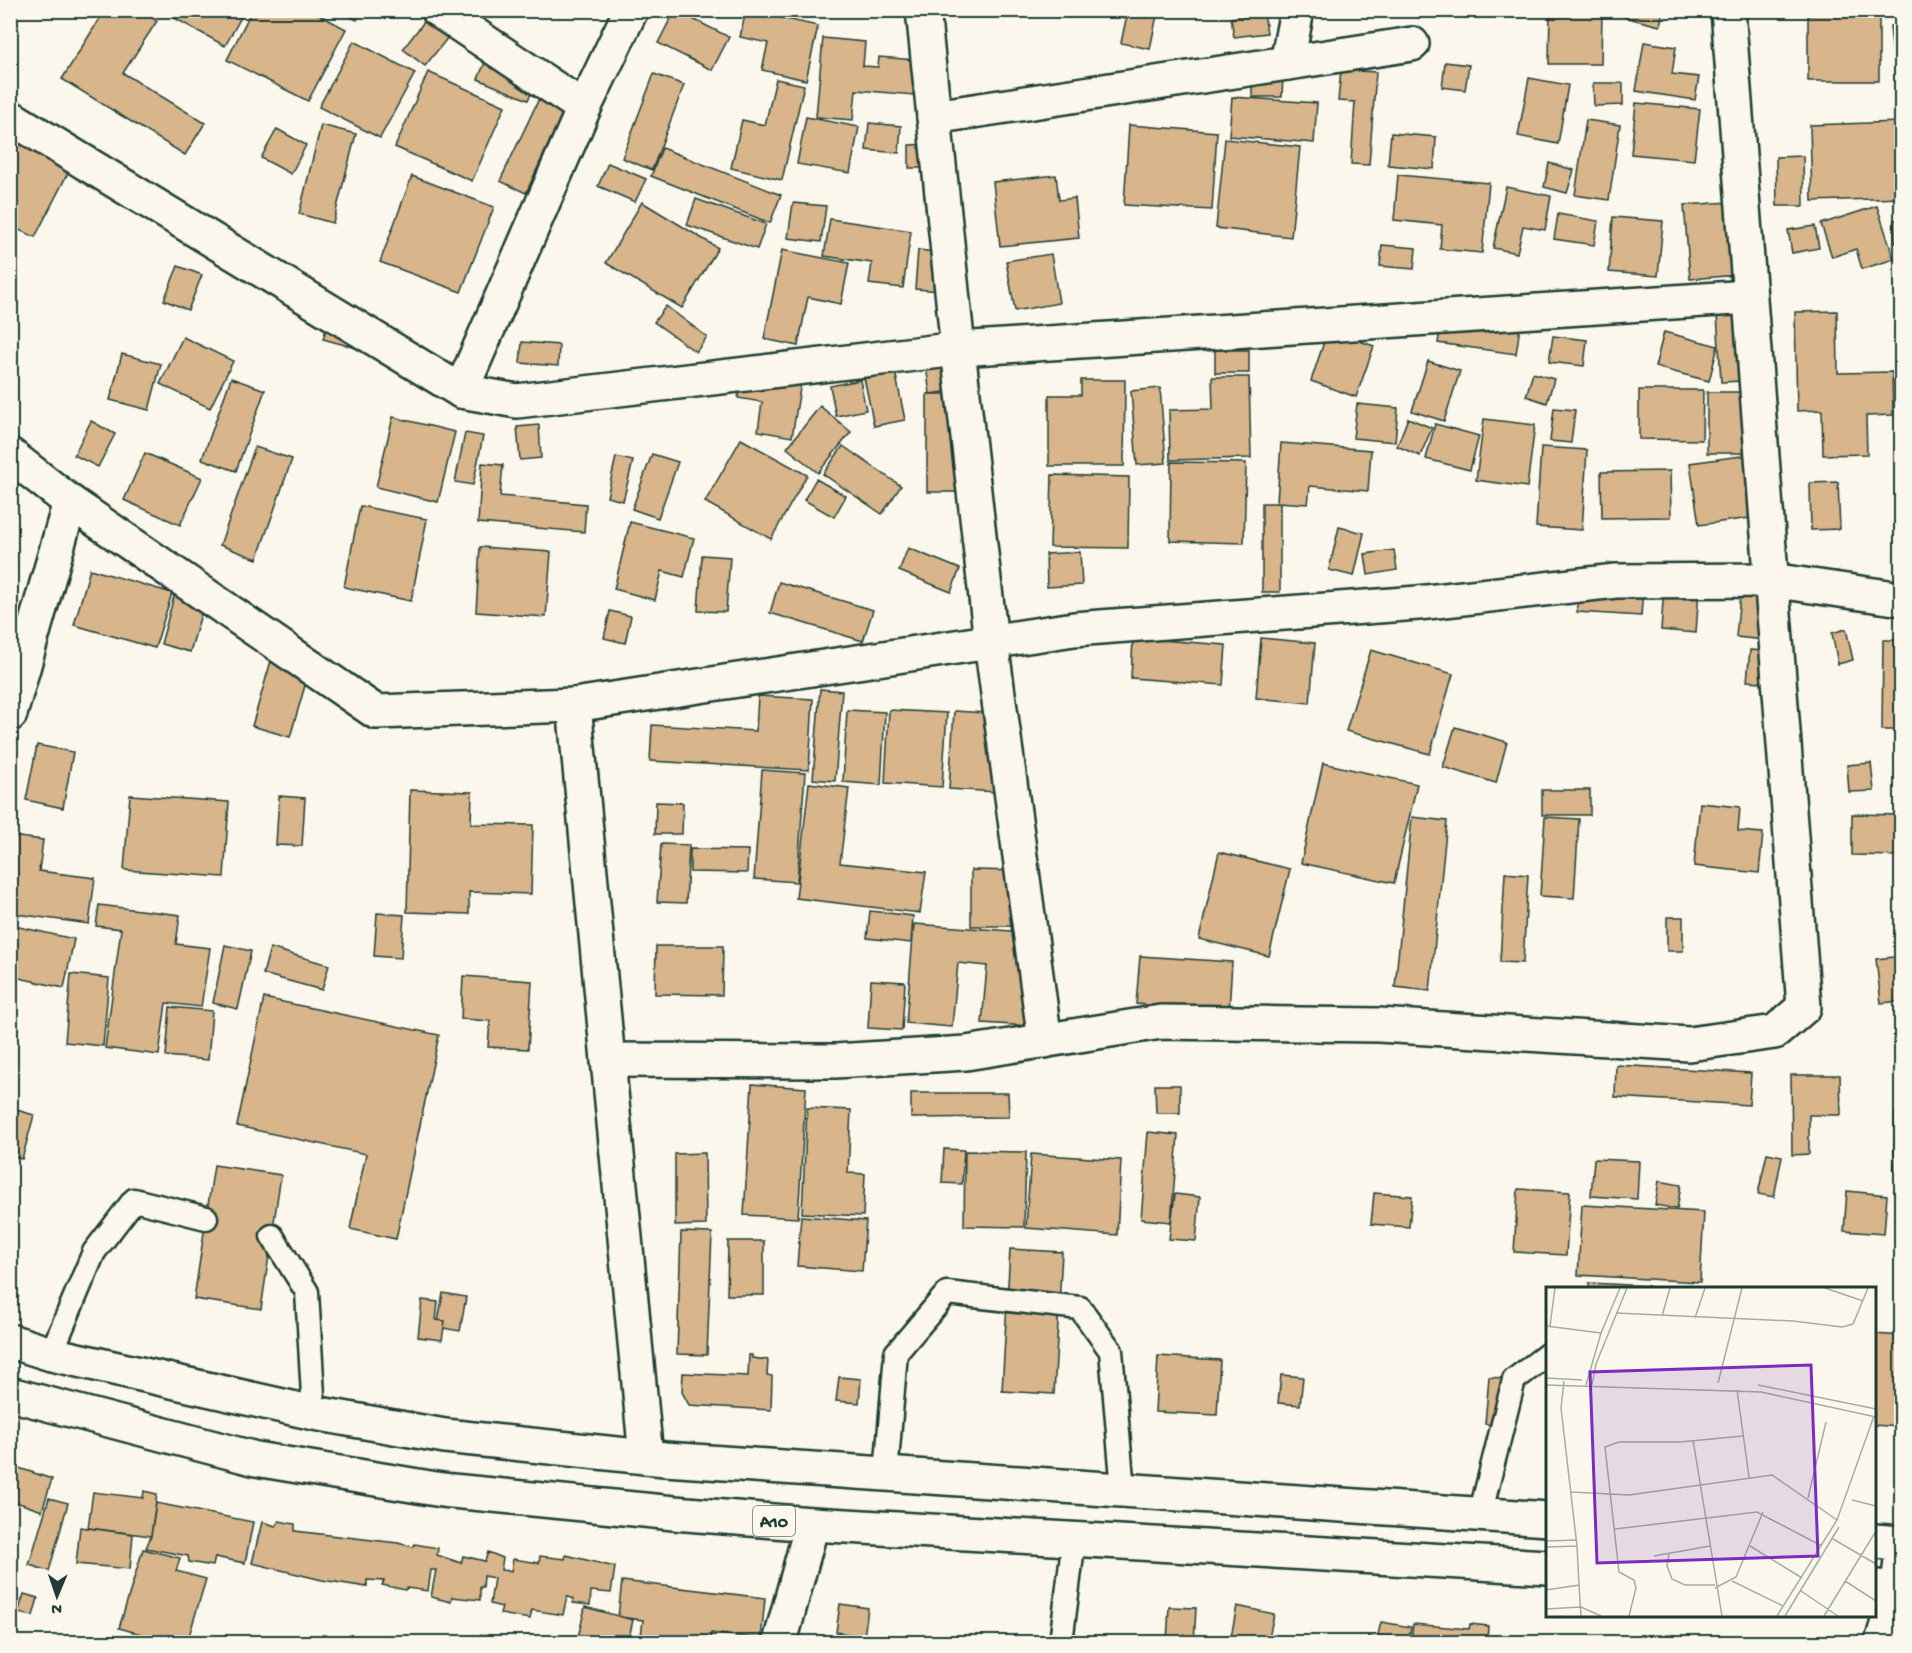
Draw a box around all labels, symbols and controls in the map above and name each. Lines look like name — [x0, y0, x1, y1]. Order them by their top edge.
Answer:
inset map — [1546, 1287, 1876, 1617]
road number: A10 — [753, 1506, 795, 1536]
north arrow — [27, 1566, 87, 1626]
text: N — [50, 1598, 62, 1617]

